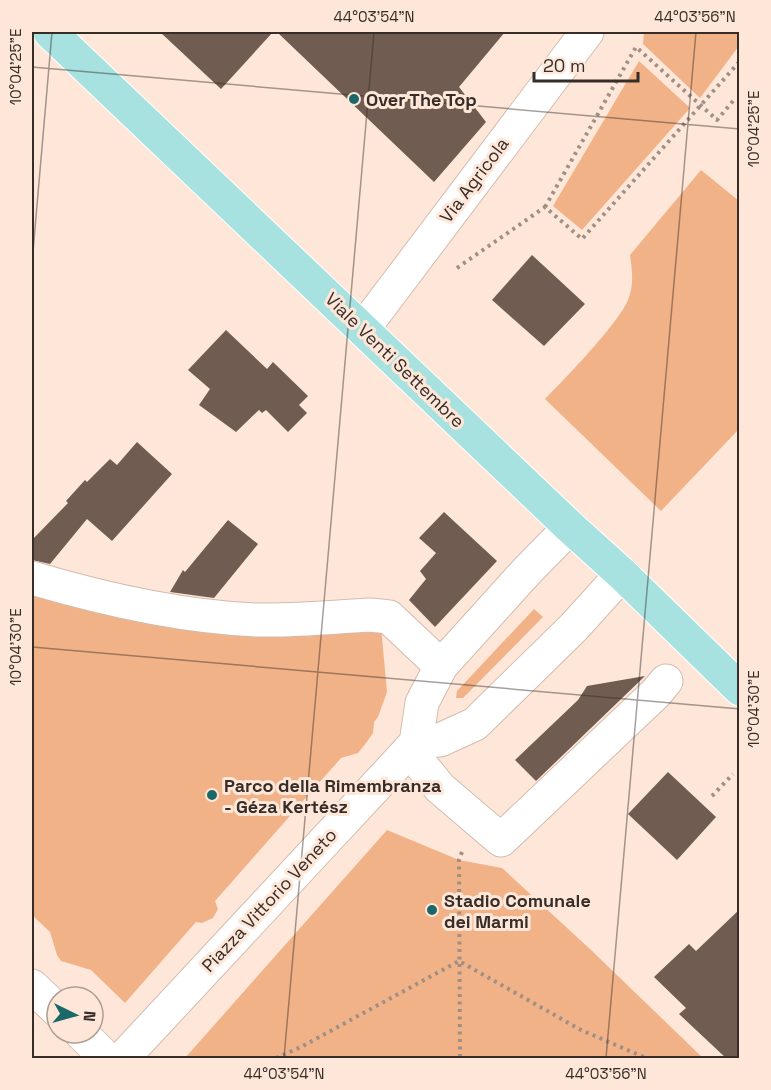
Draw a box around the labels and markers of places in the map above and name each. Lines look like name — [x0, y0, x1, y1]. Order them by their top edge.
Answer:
place label: Over The Top — [366, 88, 477, 111]
marker: Over The Top — [347, 92, 361, 106]
place label: Parco della Rimembranza - Géza Kertész — [224, 774, 442, 818]
marker: Parco della Rimembranza - Géza Kertész — [205, 788, 219, 802]
place label: Stadio Comunale dei Marmi — [444, 889, 591, 933]
marker: Stadio Comunale dei Marmi — [425, 903, 439, 917]

